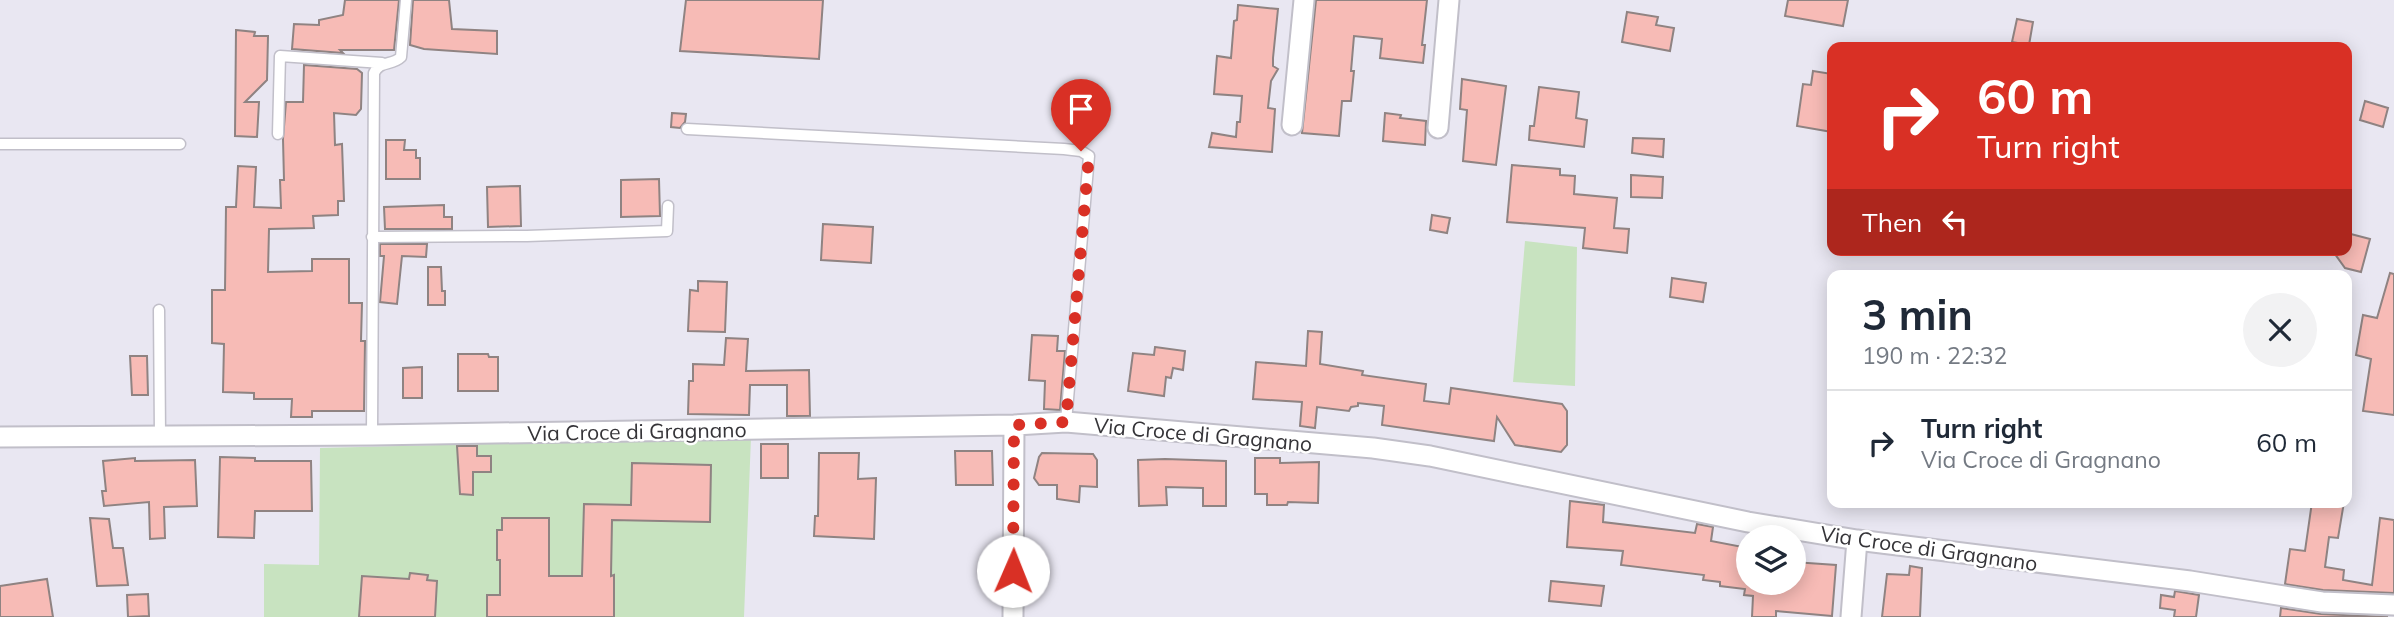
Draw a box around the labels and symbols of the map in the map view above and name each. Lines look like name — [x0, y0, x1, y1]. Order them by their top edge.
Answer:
pin — [1051, 79, 1111, 151]
street label: Via Croce di Gragnano — [1093, 412, 1313, 456]
street label: Via Croce di Gragnano — [527, 416, 747, 446]
street label: Via Croce di Gragnano — [1819, 520, 2039, 576]
position arrow — [976, 534, 1050, 608]

